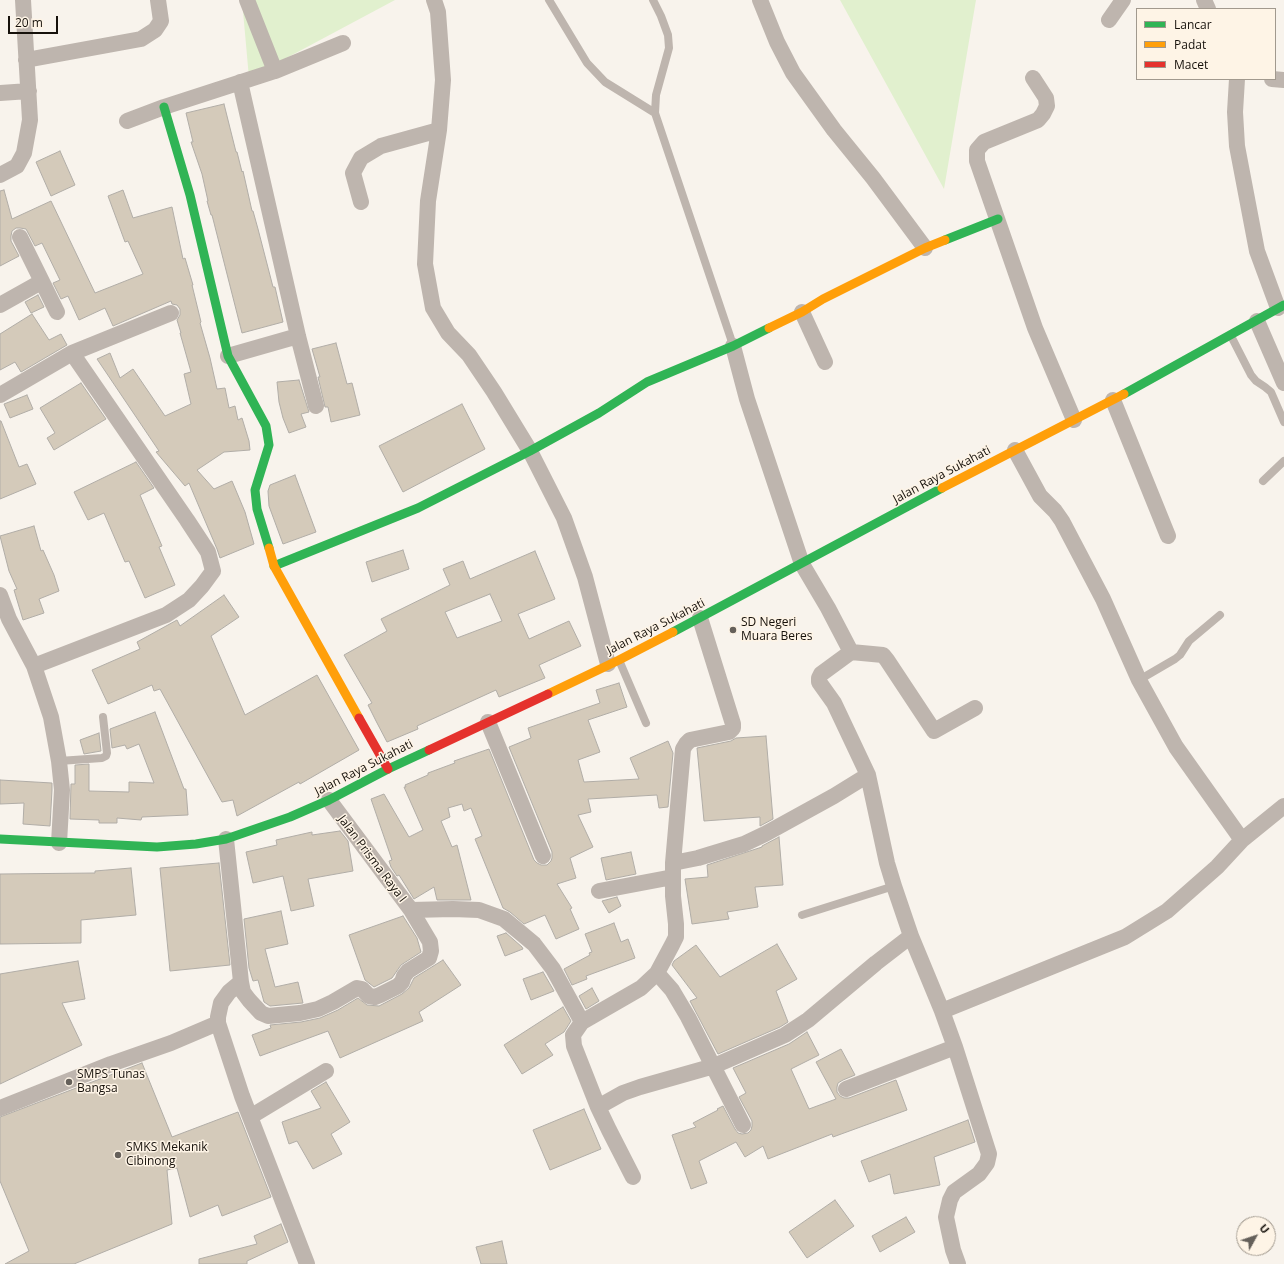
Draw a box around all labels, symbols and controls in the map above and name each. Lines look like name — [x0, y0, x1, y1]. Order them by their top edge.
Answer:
scale bar — [10, 8, 60, 34]
legend — [1136, 8, 1276, 80]
text: 20 m — [15, 14, 43, 31]
text: Lancar — [1174, 16, 1212, 33]
text: Padat — [1174, 36, 1206, 53]
text: Macet — [1174, 56, 1208, 73]
street label: Jalan Raya Sukahati — [891, 443, 993, 507]
street label: Jalan Raya Sukahati — [605, 596, 707, 658]
place label: SD Negeri Muara Beres — [741, 616, 812, 644]
marker: SD Negeri Muara Beres — [728, 625, 738, 635]
street label: Jalan Raya Sukahati — [313, 737, 415, 799]
street label: Jalan Prisma Raya I — [335, 813, 409, 905]
place label: SMPS Tunas Bangsa — [77, 1068, 145, 1096]
marker: SMPS Tunas Bangsa — [64, 1077, 74, 1087]
place label: SMKS Mekanik Cibinong — [126, 1141, 208, 1169]
marker: SMKS Mekanik Cibinong — [113, 1150, 123, 1160]
north arrow — [1236, 1216, 1276, 1256]
text: U — [1256, 1221, 1273, 1237]

